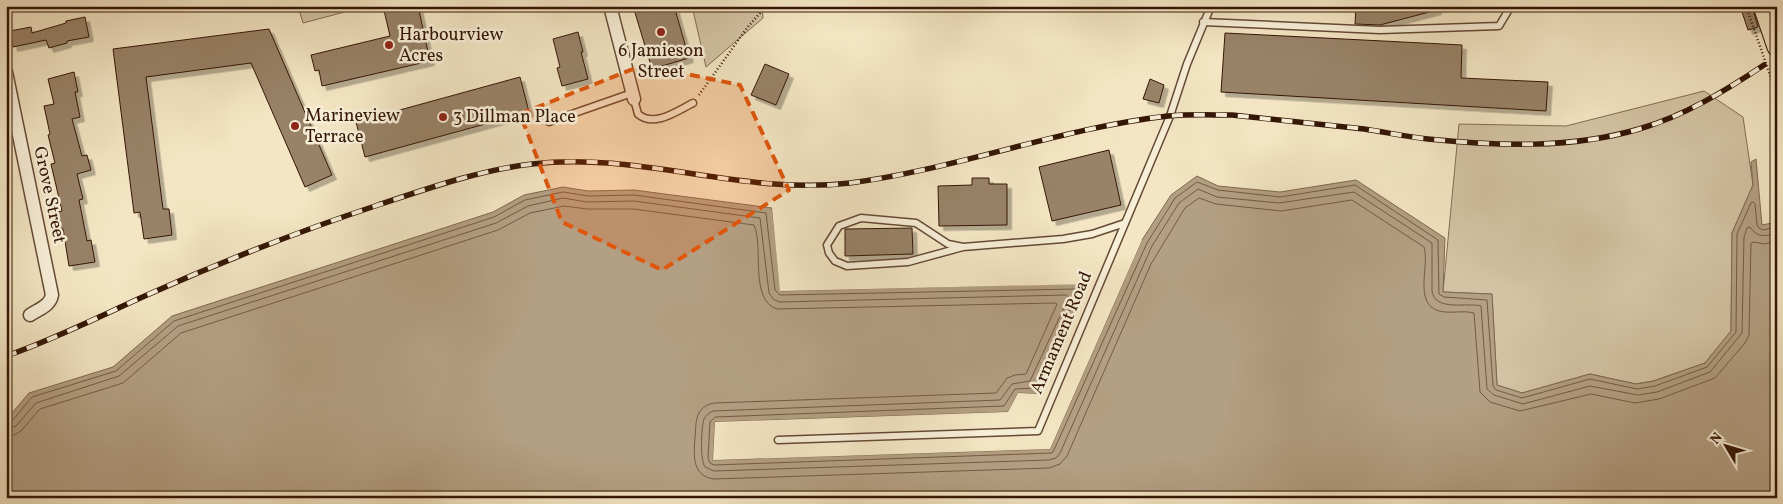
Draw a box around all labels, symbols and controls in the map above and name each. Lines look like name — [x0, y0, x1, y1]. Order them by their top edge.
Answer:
place label: Harbourview Acres — [399, 23, 503, 69]
marker: 6 Jamieson Street — [655, 26, 667, 38]
marker: Harbourview Acres — [383, 39, 395, 51]
place label: 6 Jamieson Street — [618, 39, 704, 85]
place label: Marineview Terrace — [305, 104, 400, 150]
place label: 3 Dillman Place — [453, 105, 576, 130]
marker: 3 Dillman Place — [437, 111, 449, 123]
marker: Marineview Terrace — [289, 120, 301, 132]
street label: Grove Street — [27, 144, 71, 246]
street label: Armament Road — [1025, 268, 1099, 398]
north arrow — [1700, 422, 1750, 472]
text: N — [1706, 429, 1728, 449]

